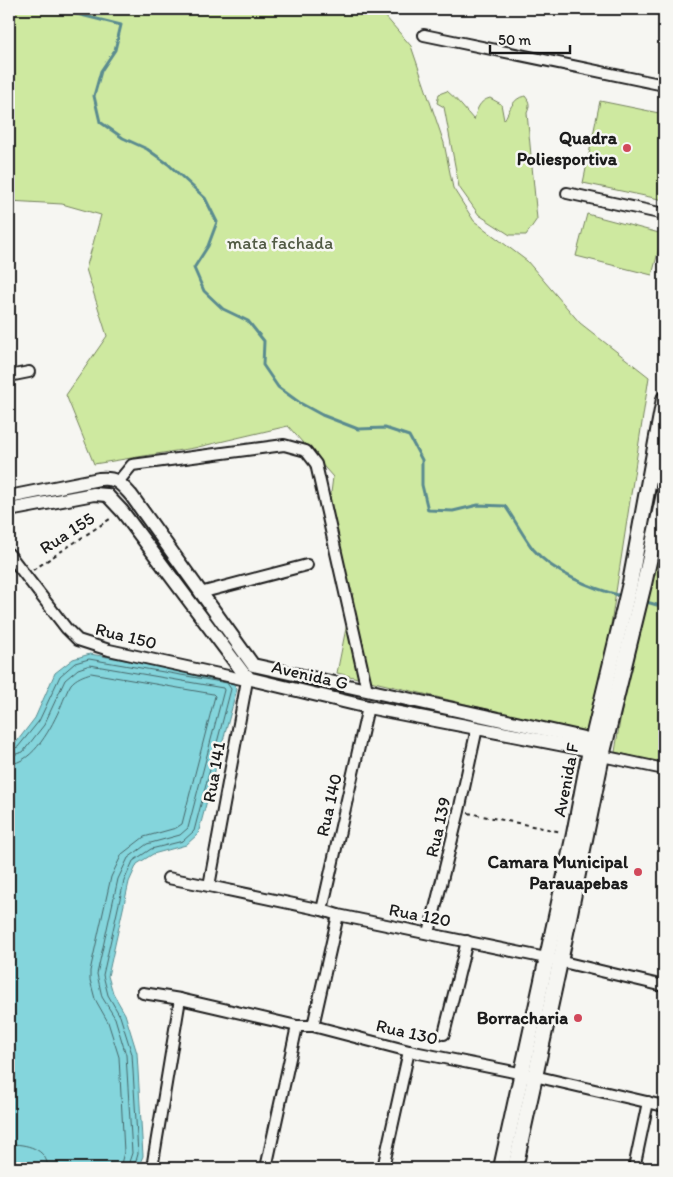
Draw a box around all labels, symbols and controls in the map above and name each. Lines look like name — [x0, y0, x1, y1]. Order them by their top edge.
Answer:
scale bar — [490, 22, 570, 54]
text: 50 m — [498, 31, 531, 49]
place label: Quadra Poliesportiva — [517, 127, 618, 170]
marker: Quadra Poliesportiva — [621, 142, 633, 154]
park label: mata fachada — [227, 232, 333, 254]
street label: Rua 155 — [35, 507, 99, 559]
street label: Rua 150 — [93, 618, 159, 654]
street label: Avenida G — [270, 656, 350, 694]
street label: Rua 141 — [198, 740, 230, 804]
street label: Avenida F — [548, 740, 584, 819]
street label: Rua 140 — [311, 771, 347, 839]
street label: Rua 139 — [420, 795, 456, 859]
place label: Camara Municipal Parauapebas — [488, 851, 629, 894]
marker: Camara Municipal Parauapebas — [632, 866, 644, 878]
street label: Rua 120 — [387, 898, 453, 932]
place label: Borracharia — [477, 1007, 568, 1029]
marker: Borracharia — [572, 1012, 584, 1024]
street label: Rua 130 — [374, 1014, 440, 1050]

